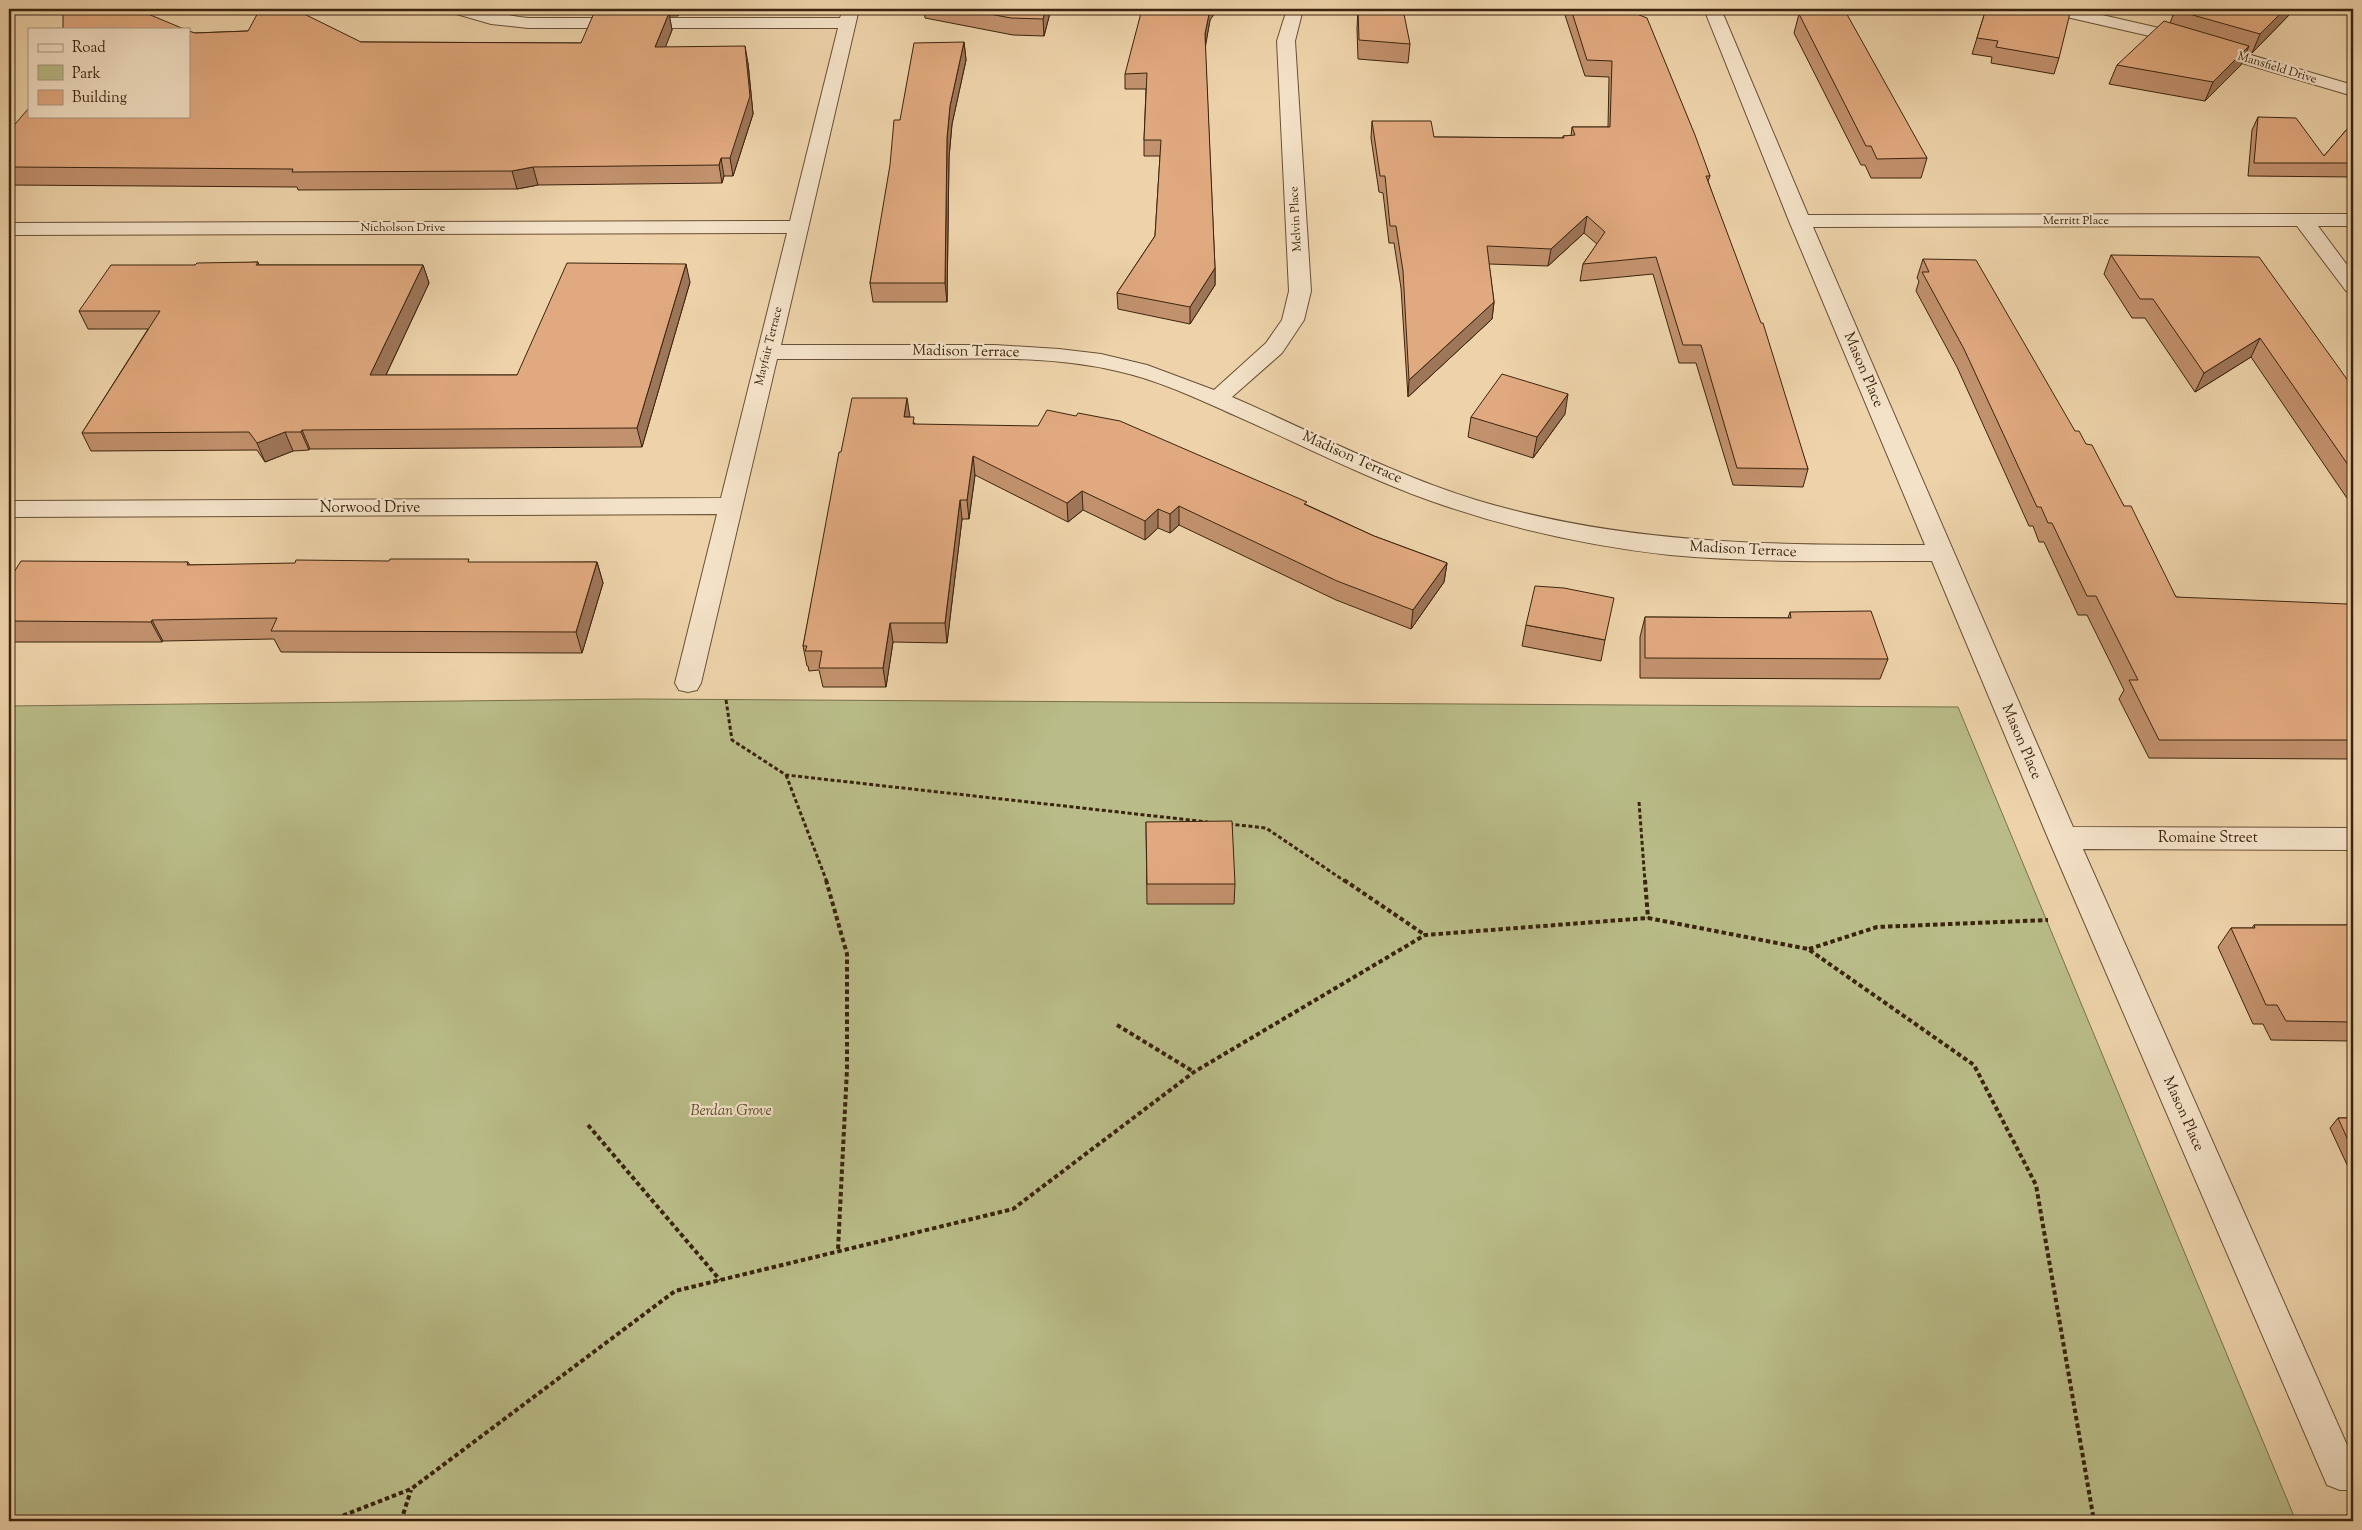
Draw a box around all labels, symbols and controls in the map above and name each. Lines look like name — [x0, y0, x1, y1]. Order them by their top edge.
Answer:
legend — [28, 28, 190, 118]
text: Road — [72, 38, 106, 59]
street label: Mansfield Drive — [2235, 47, 2319, 89]
text: Park — [72, 64, 101, 85]
text: Building — [72, 88, 127, 109]
street label: Melvin Place — [1285, 185, 1307, 252]
street label: Merritt Place — [2043, 212, 2109, 230]
street label: Nicholson Drive — [361, 219, 446, 237]
street label: Mayfair Terrace — [750, 304, 788, 387]
street label: Mason Place — [1838, 329, 1888, 411]
street label: Madison Terrace — [912, 341, 1020, 363]
street label: Madison Terrace — [1299, 427, 1405, 489]
street label: Norwood Drive — [320, 498, 420, 519]
street label: Madison Terrace — [1689, 537, 1797, 563]
street label: Mason Place — [1996, 701, 2046, 783]
street label: Romaine Street — [2158, 828, 2258, 849]
street label: Mason Place — [2157, 1073, 2209, 1155]
park label: Berdan Grove — [690, 1101, 772, 1122]

